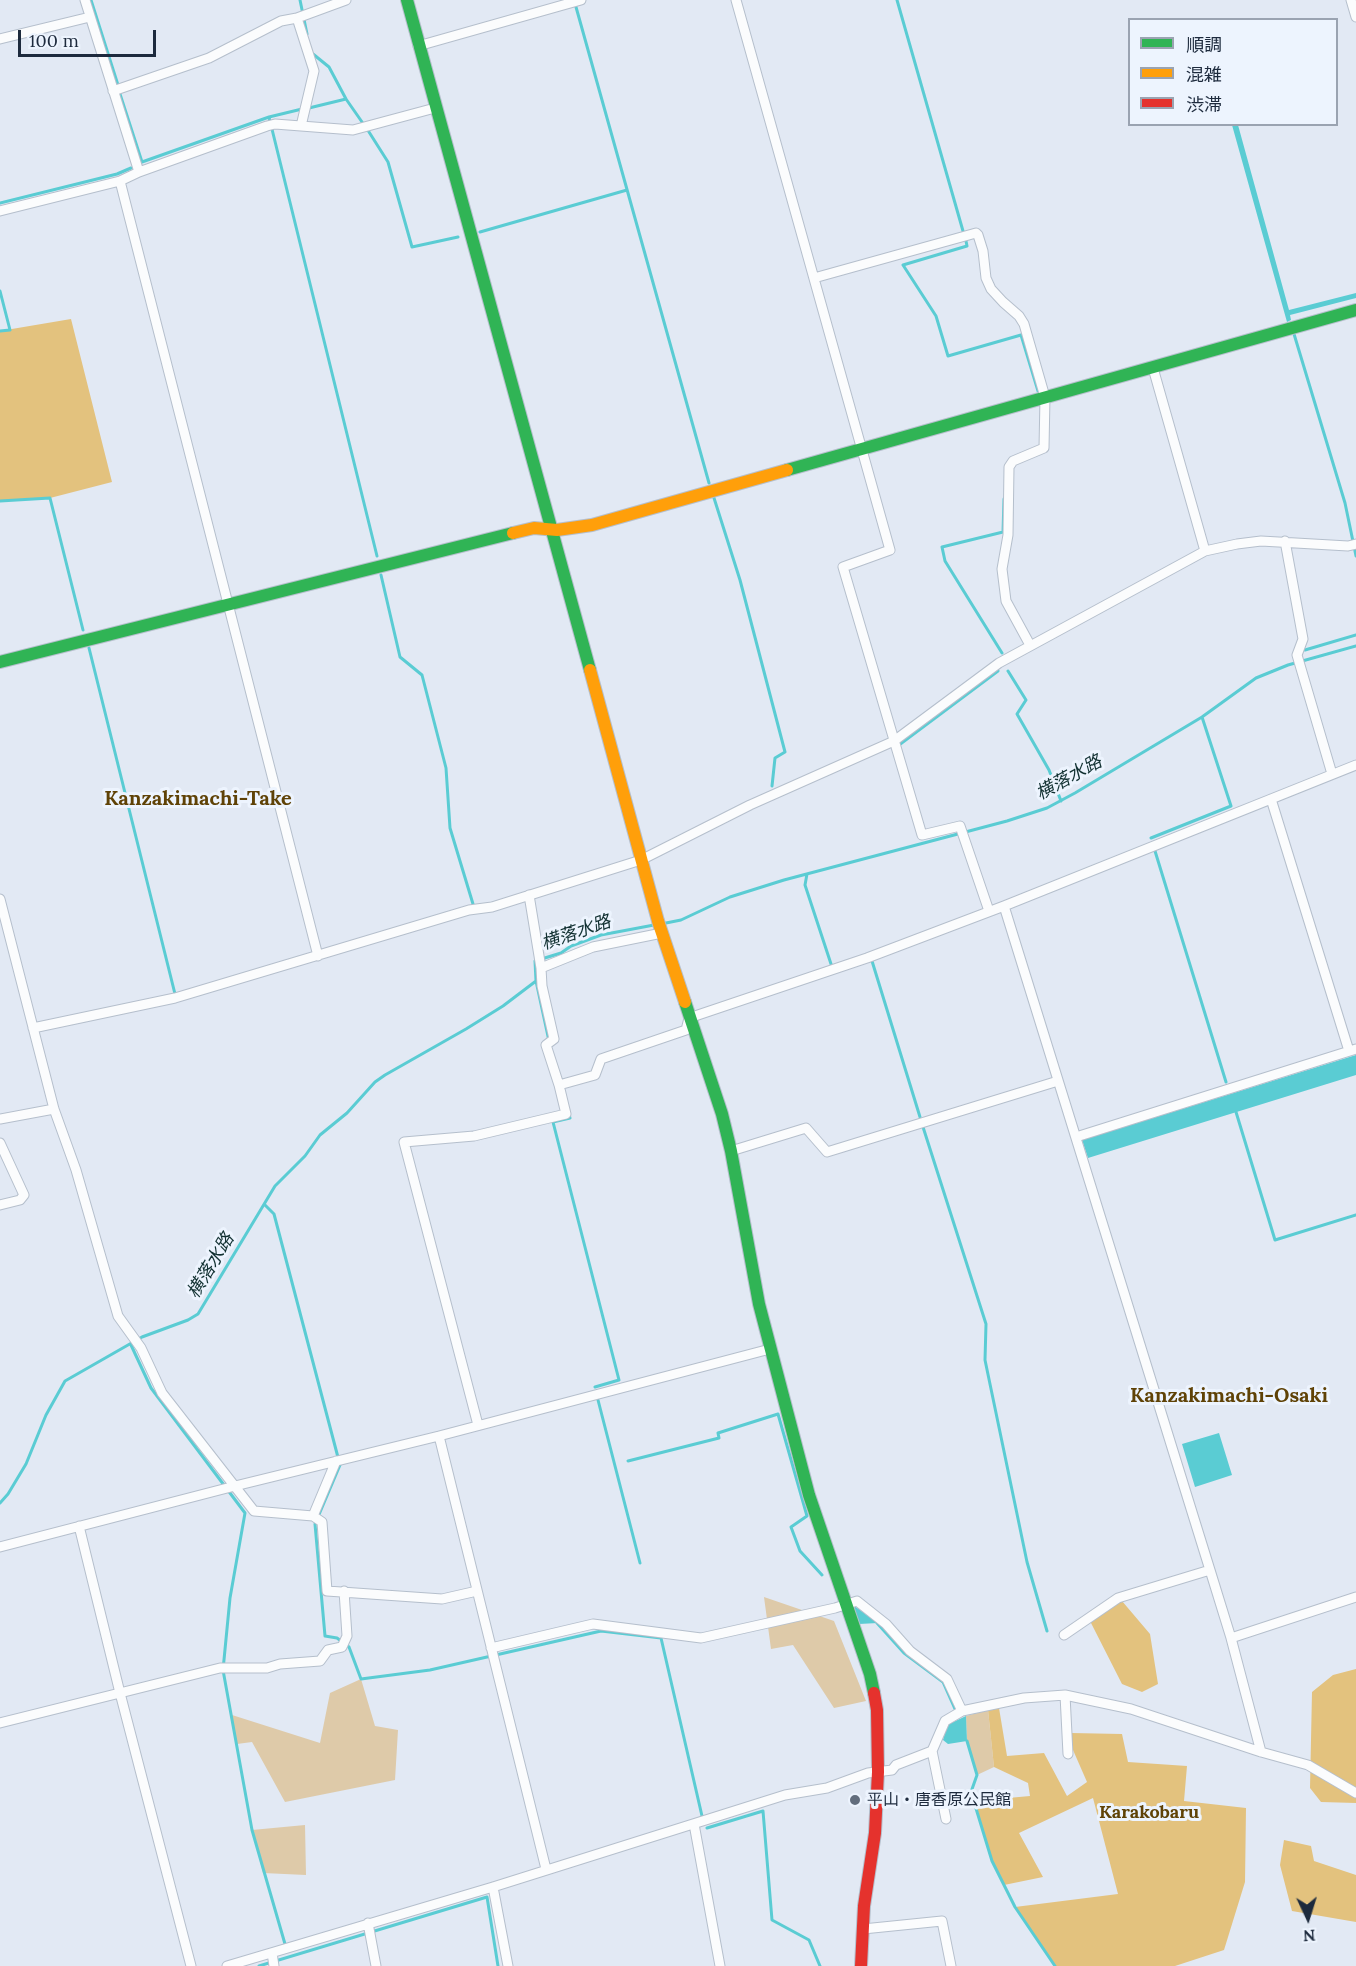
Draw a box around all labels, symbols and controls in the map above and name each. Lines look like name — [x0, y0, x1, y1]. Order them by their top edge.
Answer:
scale bar — [21, 18, 159, 56]
legend — [1128, 18, 1338, 126]
text: 100 m — [29, 29, 79, 52]
text: 順調 — [1186, 33, 1222, 56]
text: 混雑 — [1186, 63, 1222, 86]
text: 渋滞 — [1186, 93, 1222, 116]
water label: 横落水路 — [1032, 751, 1106, 805]
district label: Kanzakimachi-Take — [104, 787, 292, 811]
water label: 横落水路 — [538, 911, 614, 955]
water label: 横落水路 — [183, 1230, 239, 1302]
district label: Kanzakimachi-Osaki — [1130, 1384, 1328, 1408]
place label: 平山・唐香原公民館 — [867, 1790, 1011, 1810]
marker: 平山・唐香原公民館 — [848, 1793, 862, 1807]
district label: Karakobaru — [1099, 1802, 1199, 1824]
north arrow — [1278, 1888, 1338, 1948]
text: N — [1302, 1926, 1316, 1946]

